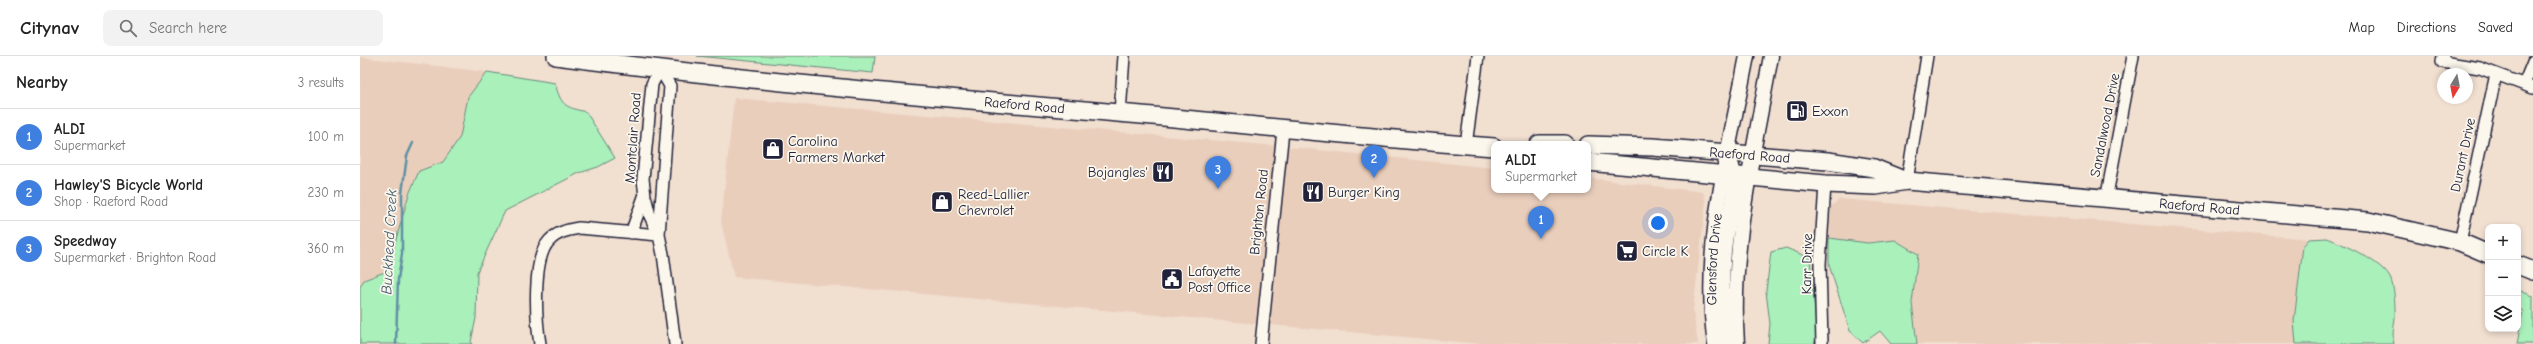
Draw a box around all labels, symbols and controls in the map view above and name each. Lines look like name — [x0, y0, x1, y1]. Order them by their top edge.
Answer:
search box — [103, 10, 383, 46]
text: Citynav — [20, 17, 79, 39]
icon: search — [117, 17, 139, 39]
text: Search here — [149, 19, 227, 37]
text: Map — [2348, 19, 2375, 36]
text: Directions — [2397, 19, 2456, 36]
text: Saved — [2478, 19, 2513, 36]
north arrow — [2437, 68, 2473, 104]
street label: Sandalwood Drive — [2087, 72, 2123, 178]
text: Nearby — [16, 73, 67, 92]
text: 3 results — [298, 75, 344, 90]
street label: Montclair Road — [621, 92, 645, 184]
street label: Raeford Road — [983, 93, 1066, 117]
fuel station icon: Exxon — [1784, 98, 1810, 124]
place label: Exxon — [1812, 103, 1849, 120]
street label: Durant Drive — [2447, 117, 2479, 193]
text: ALDI — [54, 120, 85, 138]
text: 1 — [26, 129, 32, 144]
text: 100 m — [308, 129, 344, 144]
place label: Carolina Farmers Market — [788, 133, 886, 166]
shop icon: Carolina Farmers Market — [760, 136, 786, 162]
text: Supermarket — [54, 138, 125, 153]
popup — [1491, 141, 1591, 193]
street label: Raeford Road — [1709, 143, 1791, 166]
pin: 2 — [1361, 145, 1387, 178]
text: ALDI — [1505, 151, 1536, 169]
pin: 3 — [1205, 156, 1231, 189]
restaurant icon: Bojangles' — [1150, 159, 1176, 185]
place label: Bojangles' — [1088, 164, 1148, 181]
street label: Brighton Road — [1246, 168, 1272, 256]
text: Supermarket — [1505, 169, 1577, 184]
text: Hawley'S Bicycle World — [54, 176, 203, 194]
restaurant icon: Burger King — [1300, 179, 1326, 205]
place label: Burger King — [1328, 184, 1400, 201]
text: 2 — [26, 185, 32, 200]
text: 230 m — [308, 185, 344, 200]
place label: Reed-Lallier Chevrolet — [958, 186, 1030, 219]
water label: Buckhead Creek — [377, 188, 401, 295]
shop icon: Reed-Lallier Chevrolet — [929, 189, 955, 215]
text: Shop · Raeford Road — [54, 194, 168, 209]
street label: Raeford Road — [2158, 194, 2241, 218]
pin: 1 — [1528, 206, 1554, 239]
street label: Glensford Drive — [1703, 212, 1725, 306]
your location — [1648, 213, 1668, 233]
map controls — [2485, 224, 2521, 332]
button: + — [2485, 224, 2521, 260]
text: Speedway — [54, 232, 116, 250]
street label: Karr Drive — [1798, 233, 1816, 295]
supermarket icon: Circle K — [1614, 238, 1640, 264]
text: 3 — [26, 241, 32, 256]
text: 360 m — [307, 241, 344, 256]
place label: Circle K — [1642, 243, 1688, 260]
text: Supermarket · Brighton Road — [54, 250, 216, 265]
button: − — [2485, 260, 2521, 296]
place label: Lafayette Post Office — [1188, 263, 1251, 296]
public building icon: Lafayette Post Office — [1159, 266, 1185, 292]
button: layers — [2485, 296, 2521, 332]

